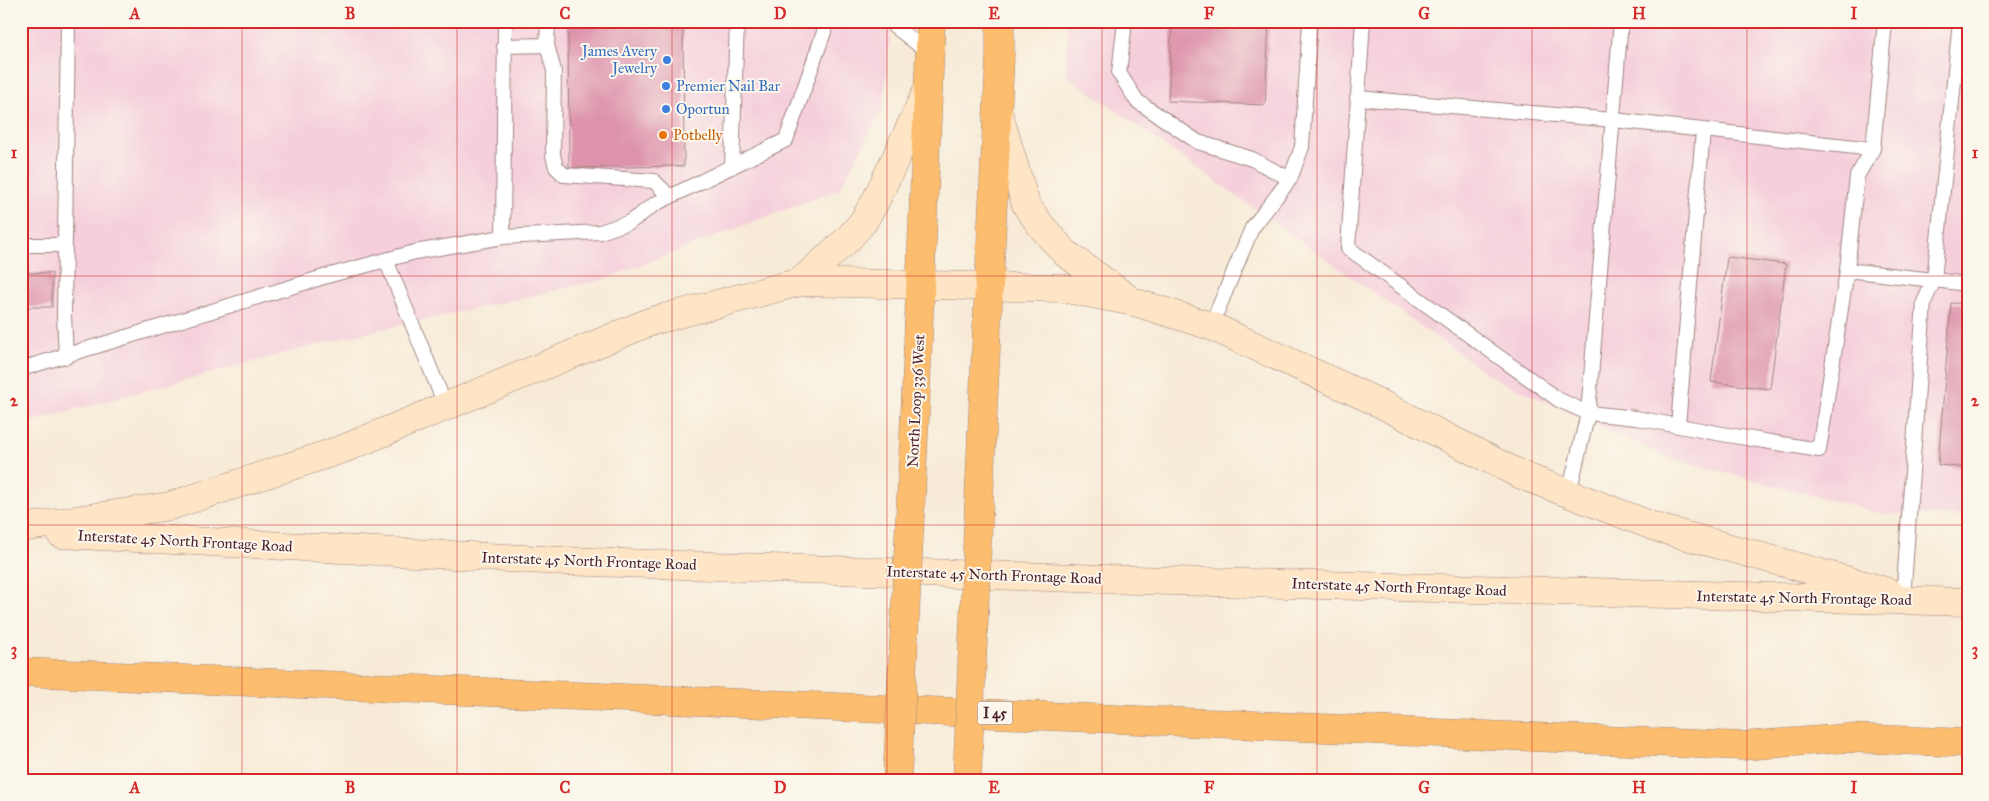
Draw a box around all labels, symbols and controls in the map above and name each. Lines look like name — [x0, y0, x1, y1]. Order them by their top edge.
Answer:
text: A — [129, 4, 141, 23]
text: B — [345, 4, 355, 23]
text: C — [560, 4, 571, 23]
text: D — [774, 4, 787, 23]
text: E — [988, 4, 1000, 23]
text: F — [1204, 4, 1215, 23]
text: G — [1418, 4, 1430, 23]
text: H — [1632, 4, 1646, 23]
text: I — [1851, 4, 1858, 23]
place label: James Avery Jewelry — [580, 42, 658, 78]
marker: James Avery Jewelry — [661, 54, 673, 66]
place label: Premier Nail Bar — [676, 77, 780, 95]
marker: Premier Nail Bar — [660, 80, 672, 92]
place label: Oportun — [676, 100, 730, 118]
marker: Oportun — [660, 103, 672, 115]
place label: Potbelly — [673, 126, 724, 144]
marker: Potbelly — [657, 129, 669, 141]
text: 1 — [11, 143, 18, 162]
text: 1 — [1972, 143, 1979, 162]
street label: North Loop 336 West — [904, 333, 929, 468]
text: 2 — [10, 391, 19, 410]
text: 2 — [1971, 391, 1980, 410]
street label: Interstate 45 North Frontage Road — [77, 526, 294, 556]
street label: Interstate 45 North Frontage Road — [481, 548, 697, 574]
street label: Interstate 45 North Frontage Road — [886, 562, 1102, 588]
street label: Interstate 45 North Frontage Road — [1291, 574, 1507, 600]
street label: Interstate 45 North Frontage Road — [1696, 587, 1912, 609]
text: 3 — [11, 640, 17, 660]
text: 3 — [1972, 640, 1978, 660]
road number: I 45 — [978, 701, 1012, 724]
text: A — [129, 778, 141, 797]
text: B — [345, 778, 355, 797]
text: C — [560, 778, 571, 797]
text: D — [774, 778, 787, 797]
text: E — [988, 778, 1000, 797]
text: F — [1204, 778, 1215, 797]
text: G — [1418, 778, 1430, 797]
text: H — [1632, 778, 1646, 797]
text: I — [1851, 778, 1858, 797]

